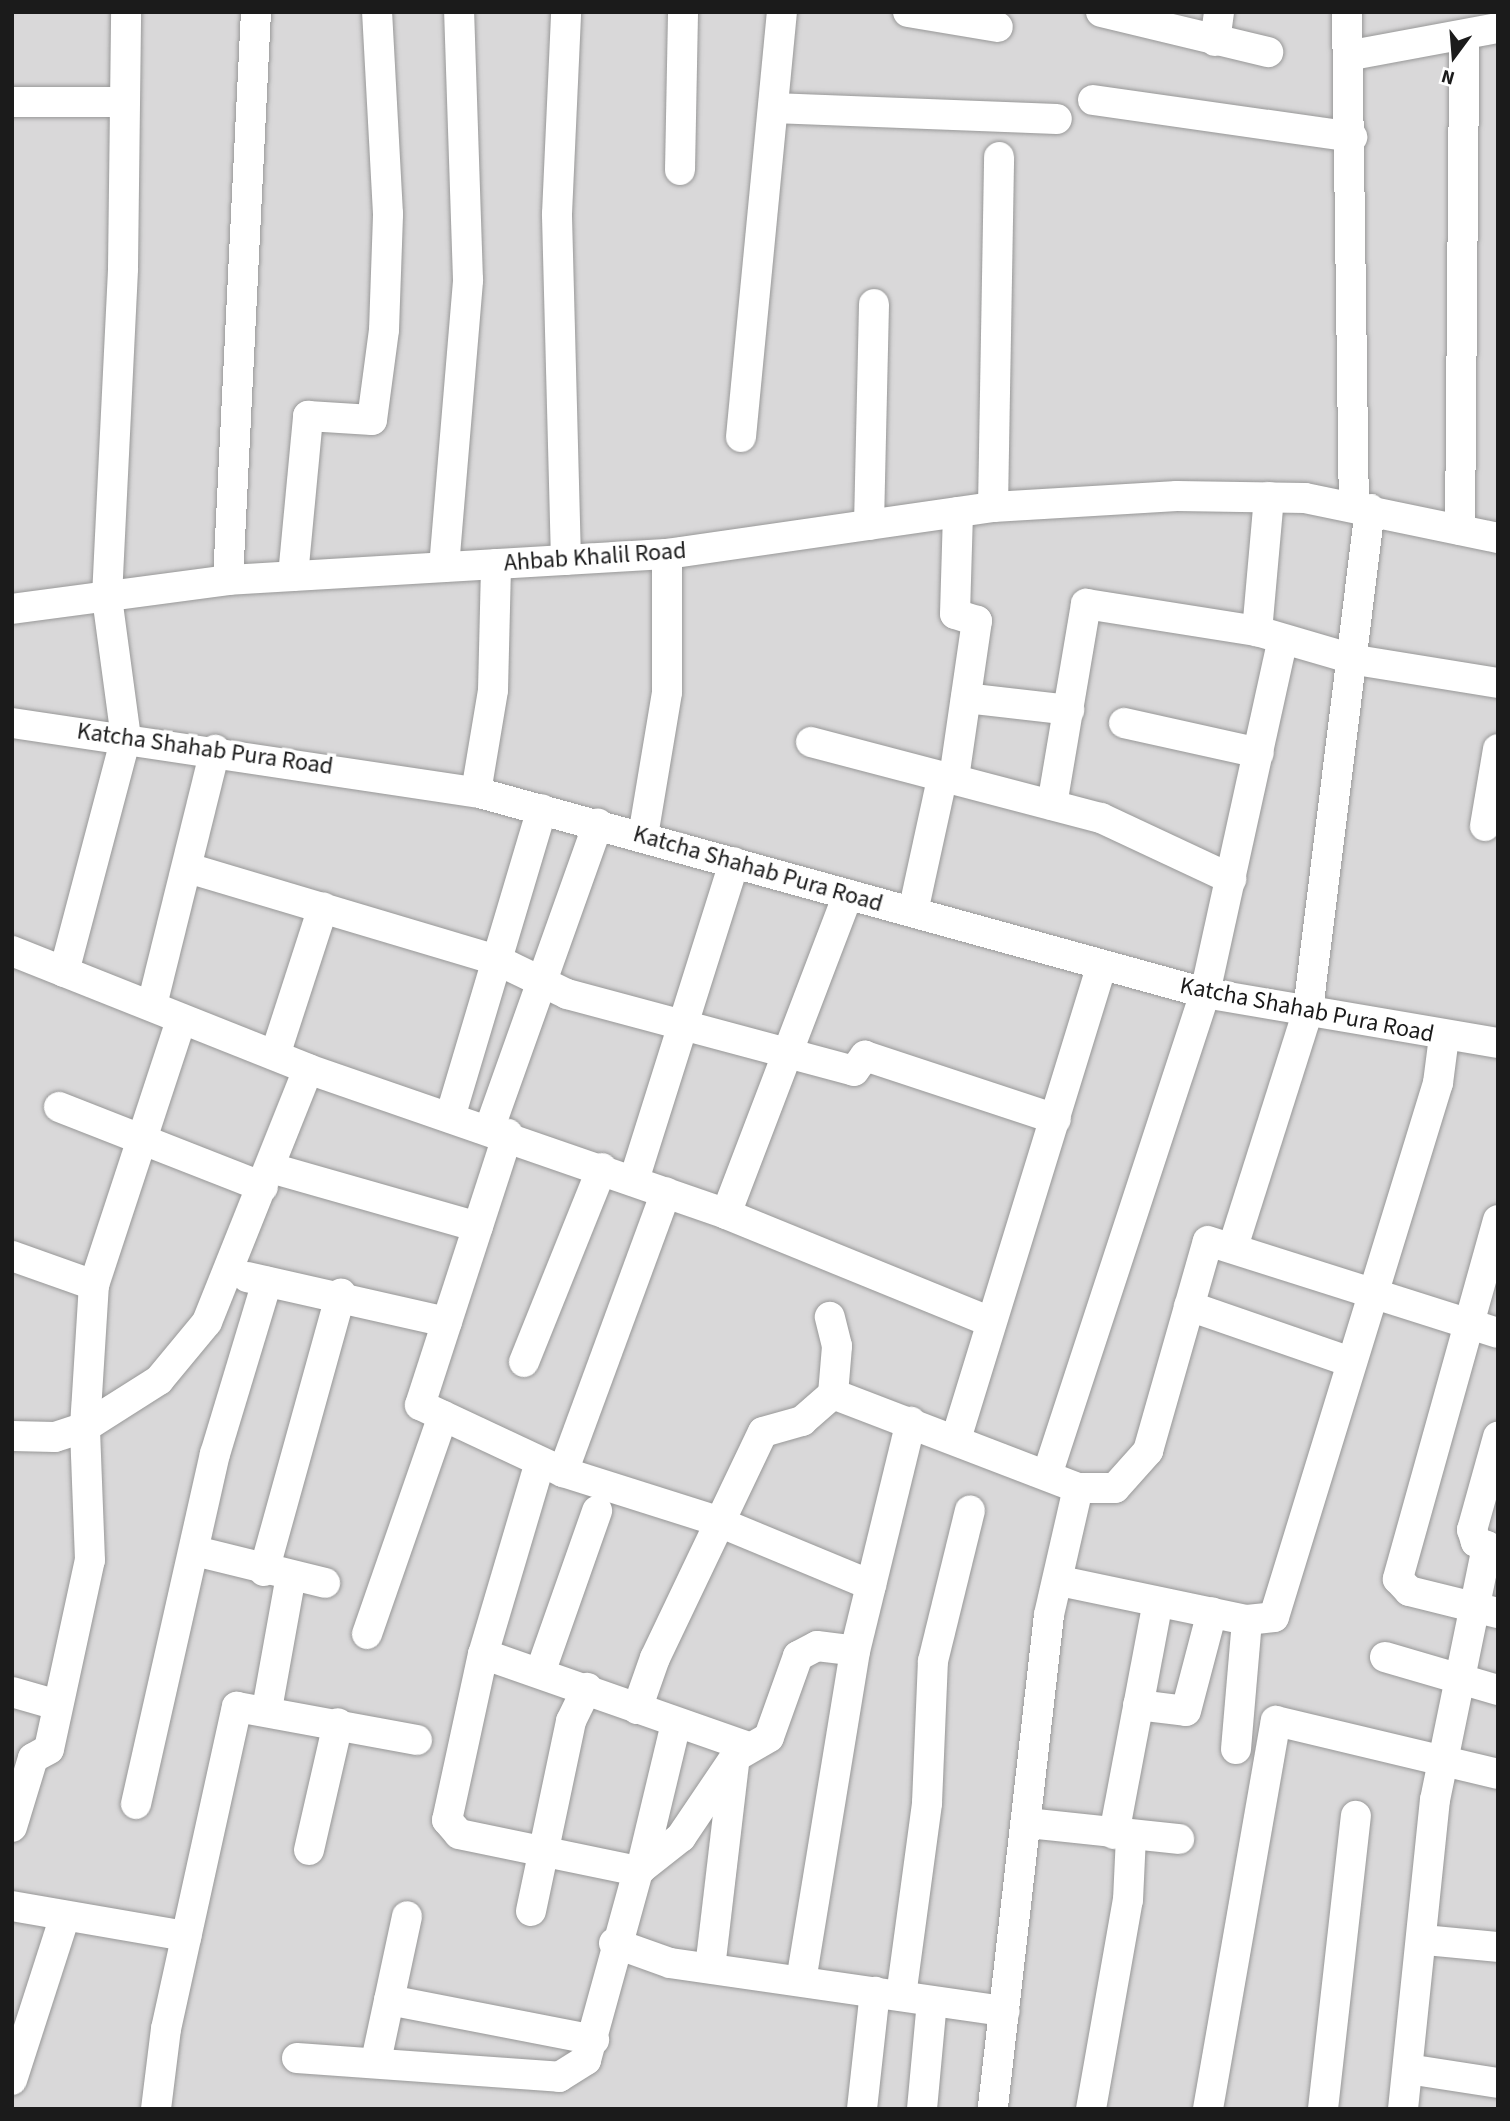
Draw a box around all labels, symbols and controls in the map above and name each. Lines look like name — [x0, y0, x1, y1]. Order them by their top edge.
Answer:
north arrow — [1419, 21, 1489, 91]
text: N — [1438, 62, 1458, 91]
street label: Ahbab Khalil Road — [503, 536, 687, 578]
street label: Katcha Shahab Pura Road — [75, 717, 335, 781]
street label: Katcha Shahab Pura Road — [630, 820, 886, 918]
street label: Katcha Shahab Pura Road — [1177, 971, 1437, 1049]

